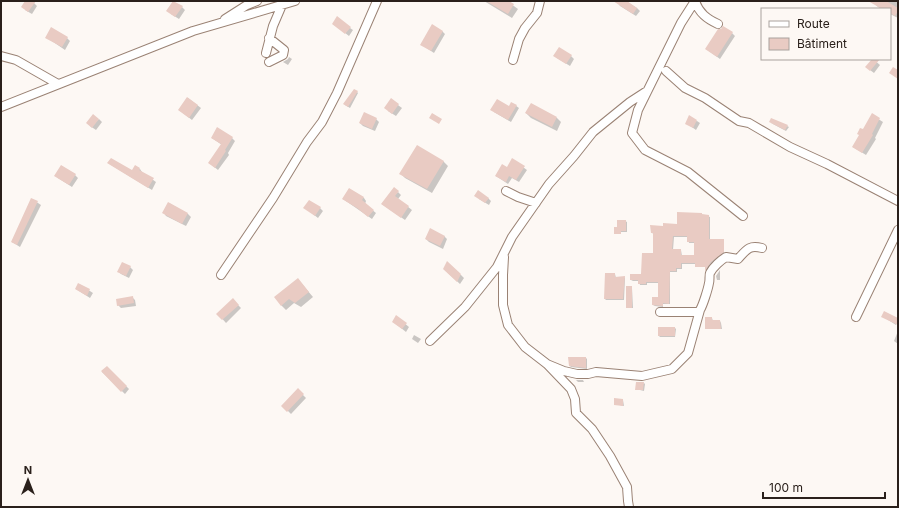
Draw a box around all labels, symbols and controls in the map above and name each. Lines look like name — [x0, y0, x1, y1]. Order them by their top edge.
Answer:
legend — [761, 8, 891, 60]
text: Route — [797, 16, 830, 31]
text: Bâtiment — [797, 36, 847, 51]
north arrow — [8, 460, 48, 500]
text: N — [24, 463, 32, 477]
scale bar — [763, 474, 885, 500]
text: 100 m — [769, 480, 803, 495]

